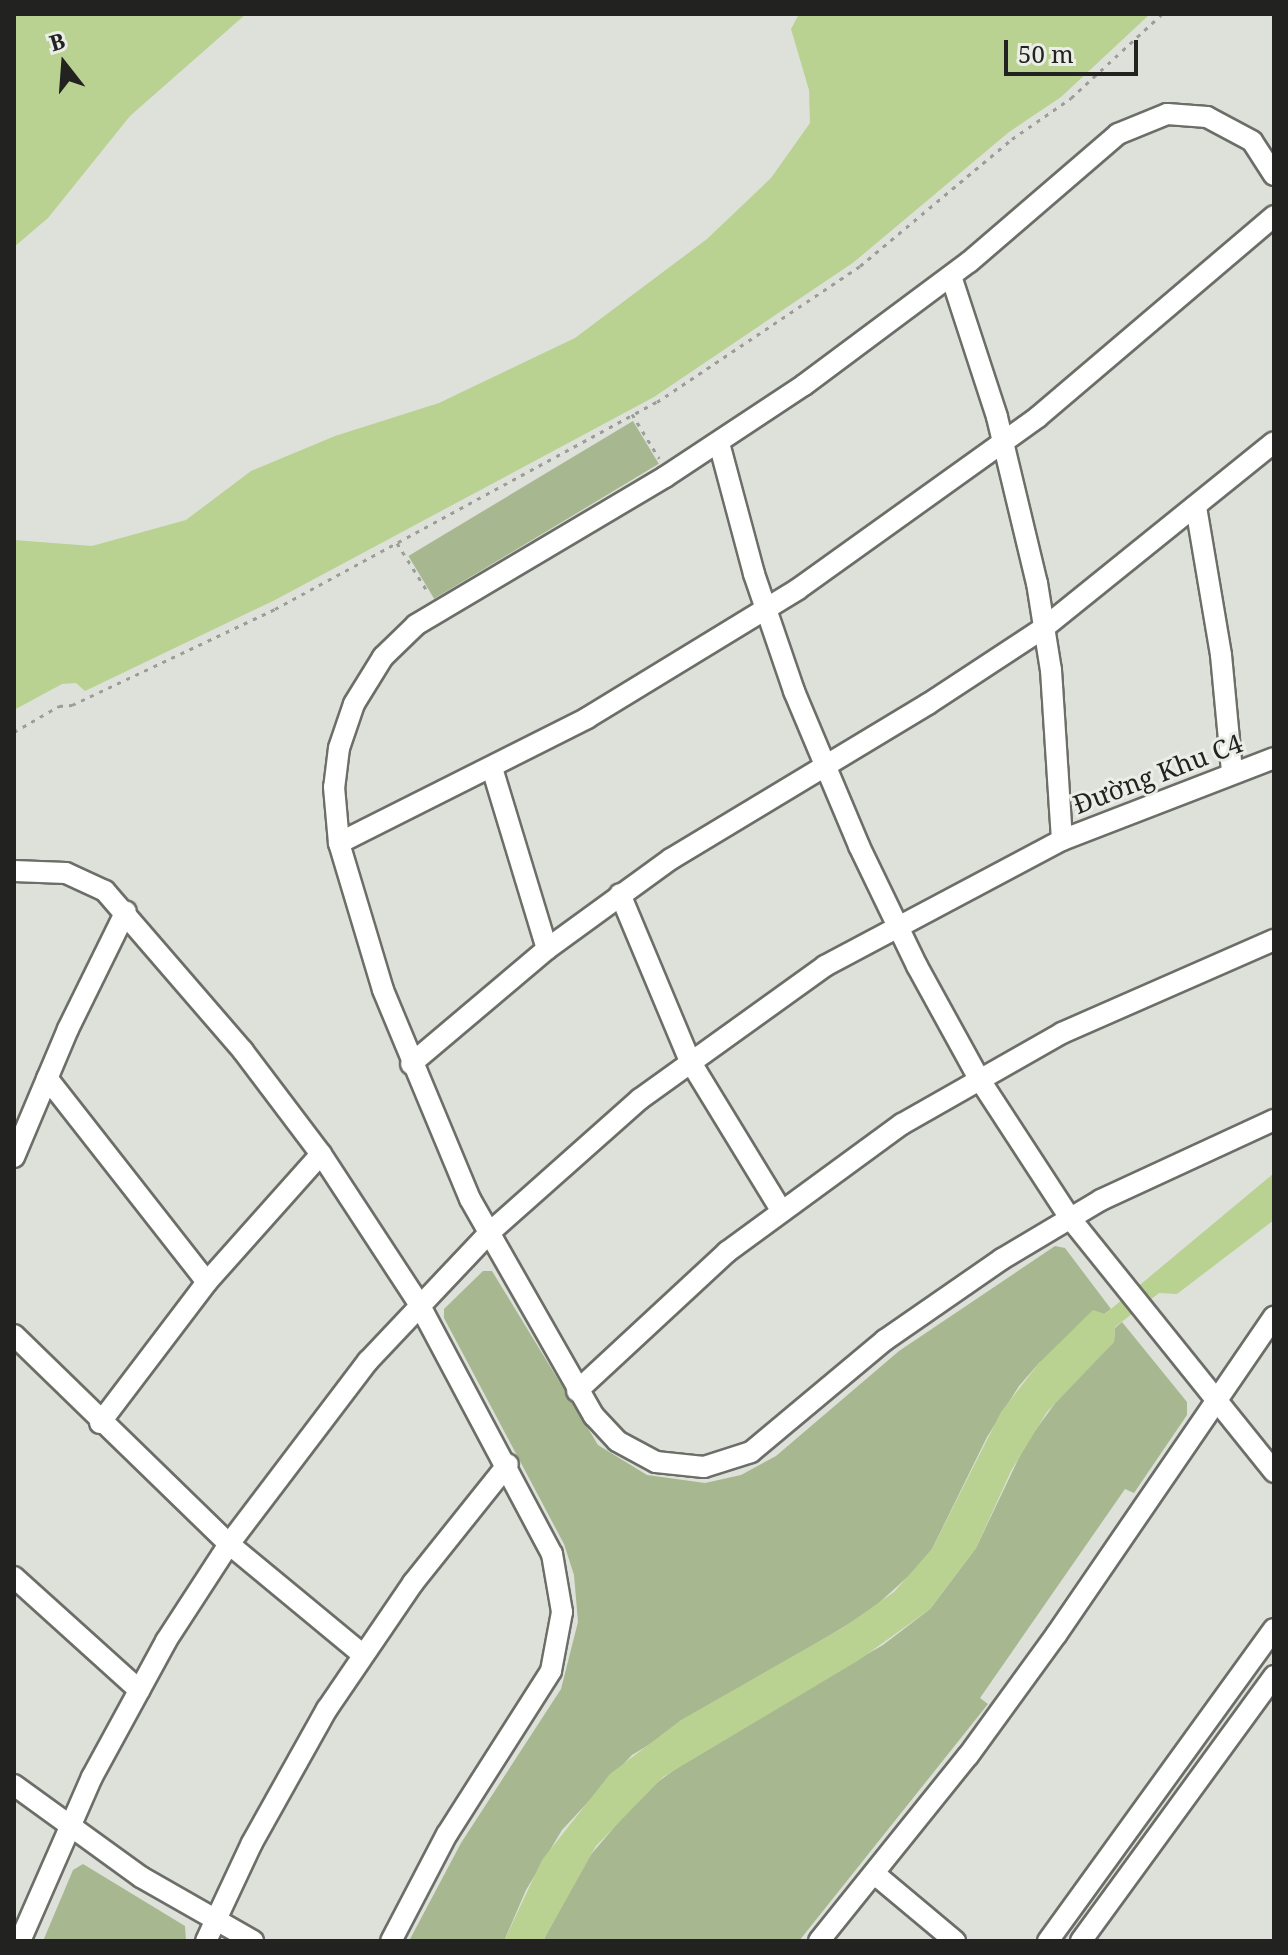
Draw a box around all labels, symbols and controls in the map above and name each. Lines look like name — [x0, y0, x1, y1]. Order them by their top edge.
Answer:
north arrow — [24, 24, 104, 104]
scale bar — [1008, 24, 1142, 74]
text: B — [46, 25, 68, 58]
text: 50 m — [1018, 37, 1074, 70]
street label: Đường Khu C4 — [1069, 727, 1247, 821]

